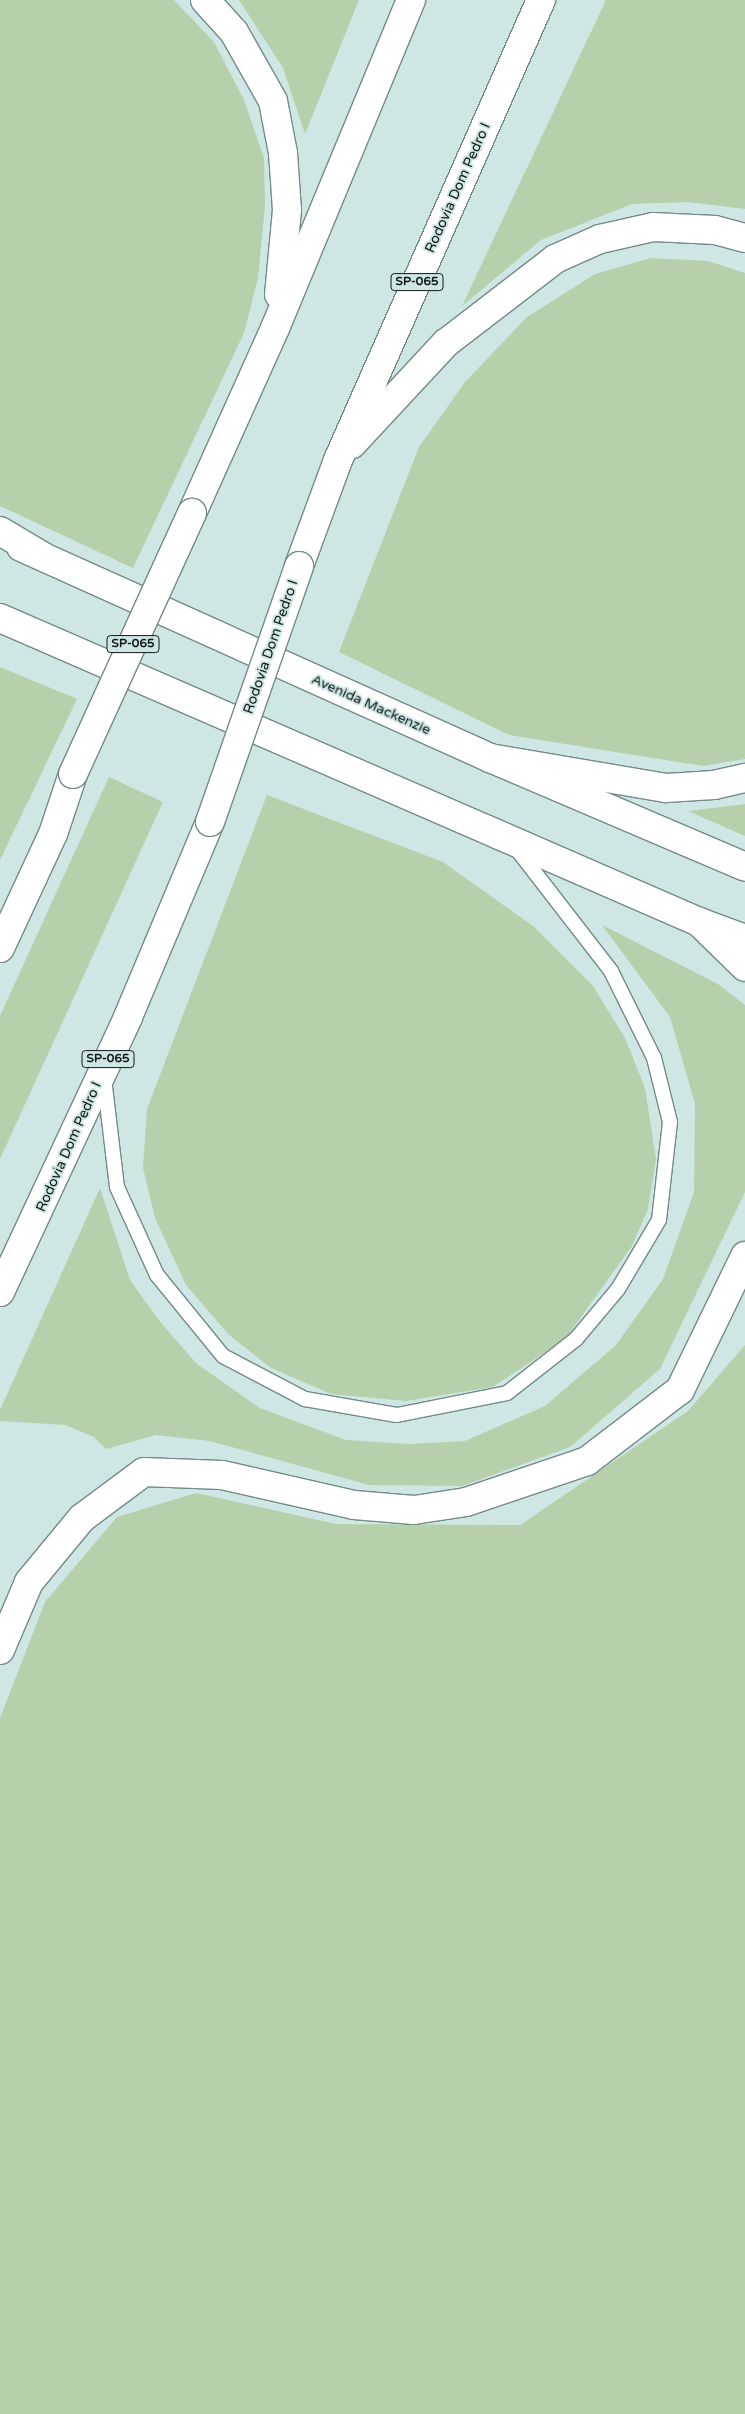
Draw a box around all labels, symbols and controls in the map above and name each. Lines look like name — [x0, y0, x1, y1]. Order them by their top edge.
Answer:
street label: Rodovia Dom Pedro I — [422, 120, 494, 256]
road number: SP-065 — [390, 272, 444, 292]
street label: Rodovia Dom Pedro I — [240, 578, 302, 716]
road number: SP-065 — [106, 634, 160, 654]
street label: Avenida Mackenzie — [309, 671, 433, 739]
road number: SP-065 — [80, 1050, 136, 1068]
street label: Rodovia Dom Pedro I — [33, 1079, 105, 1215]

